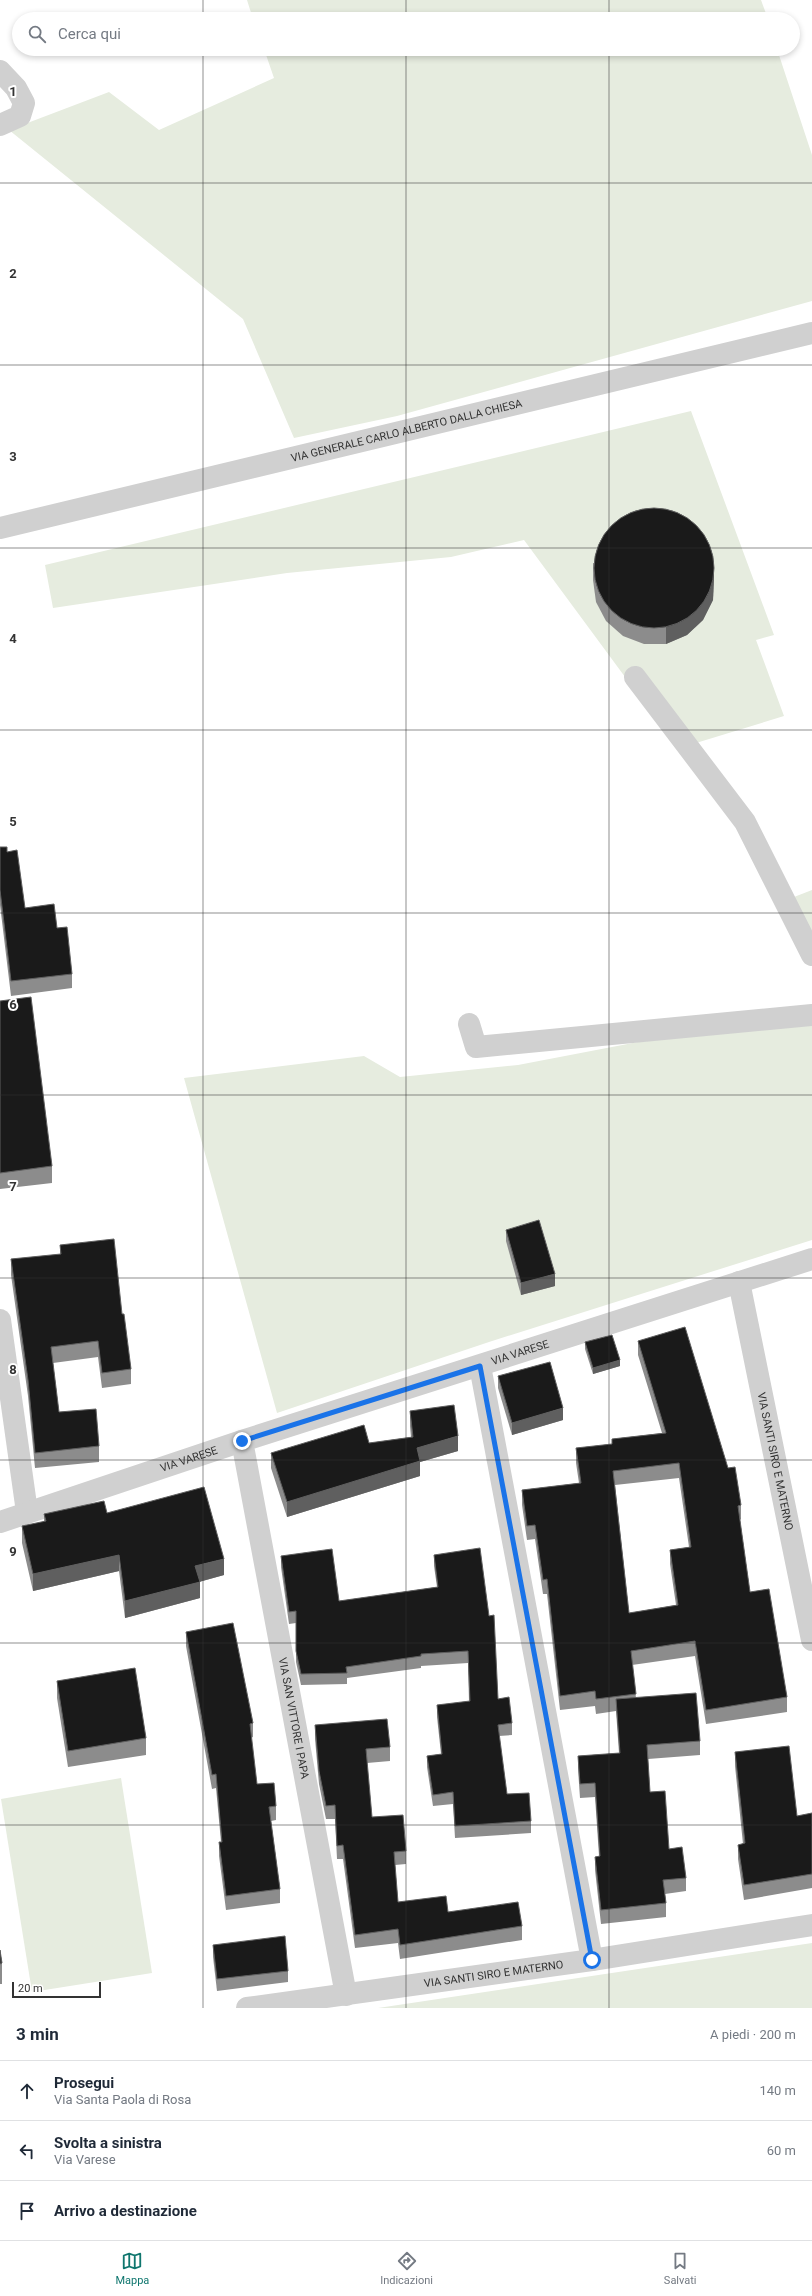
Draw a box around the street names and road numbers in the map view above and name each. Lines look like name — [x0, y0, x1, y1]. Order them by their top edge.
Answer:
street label: VIA GENERALE CARLO ALBERTO DALLA CHIESA — [290, 397, 524, 465]
street label: VIA VARESE — [490, 1337, 551, 1368]
street label: VIA SANTI SIRO E MATERNO — [755, 1391, 795, 1532]
street label: VIA VARESE — [159, 1444, 219, 1475]
street label: VIA SAN VITTORE I PAPA — [276, 1657, 311, 1781]
street label: VIA SANTI SIRO E MATERNO — [423, 1958, 564, 1990]

